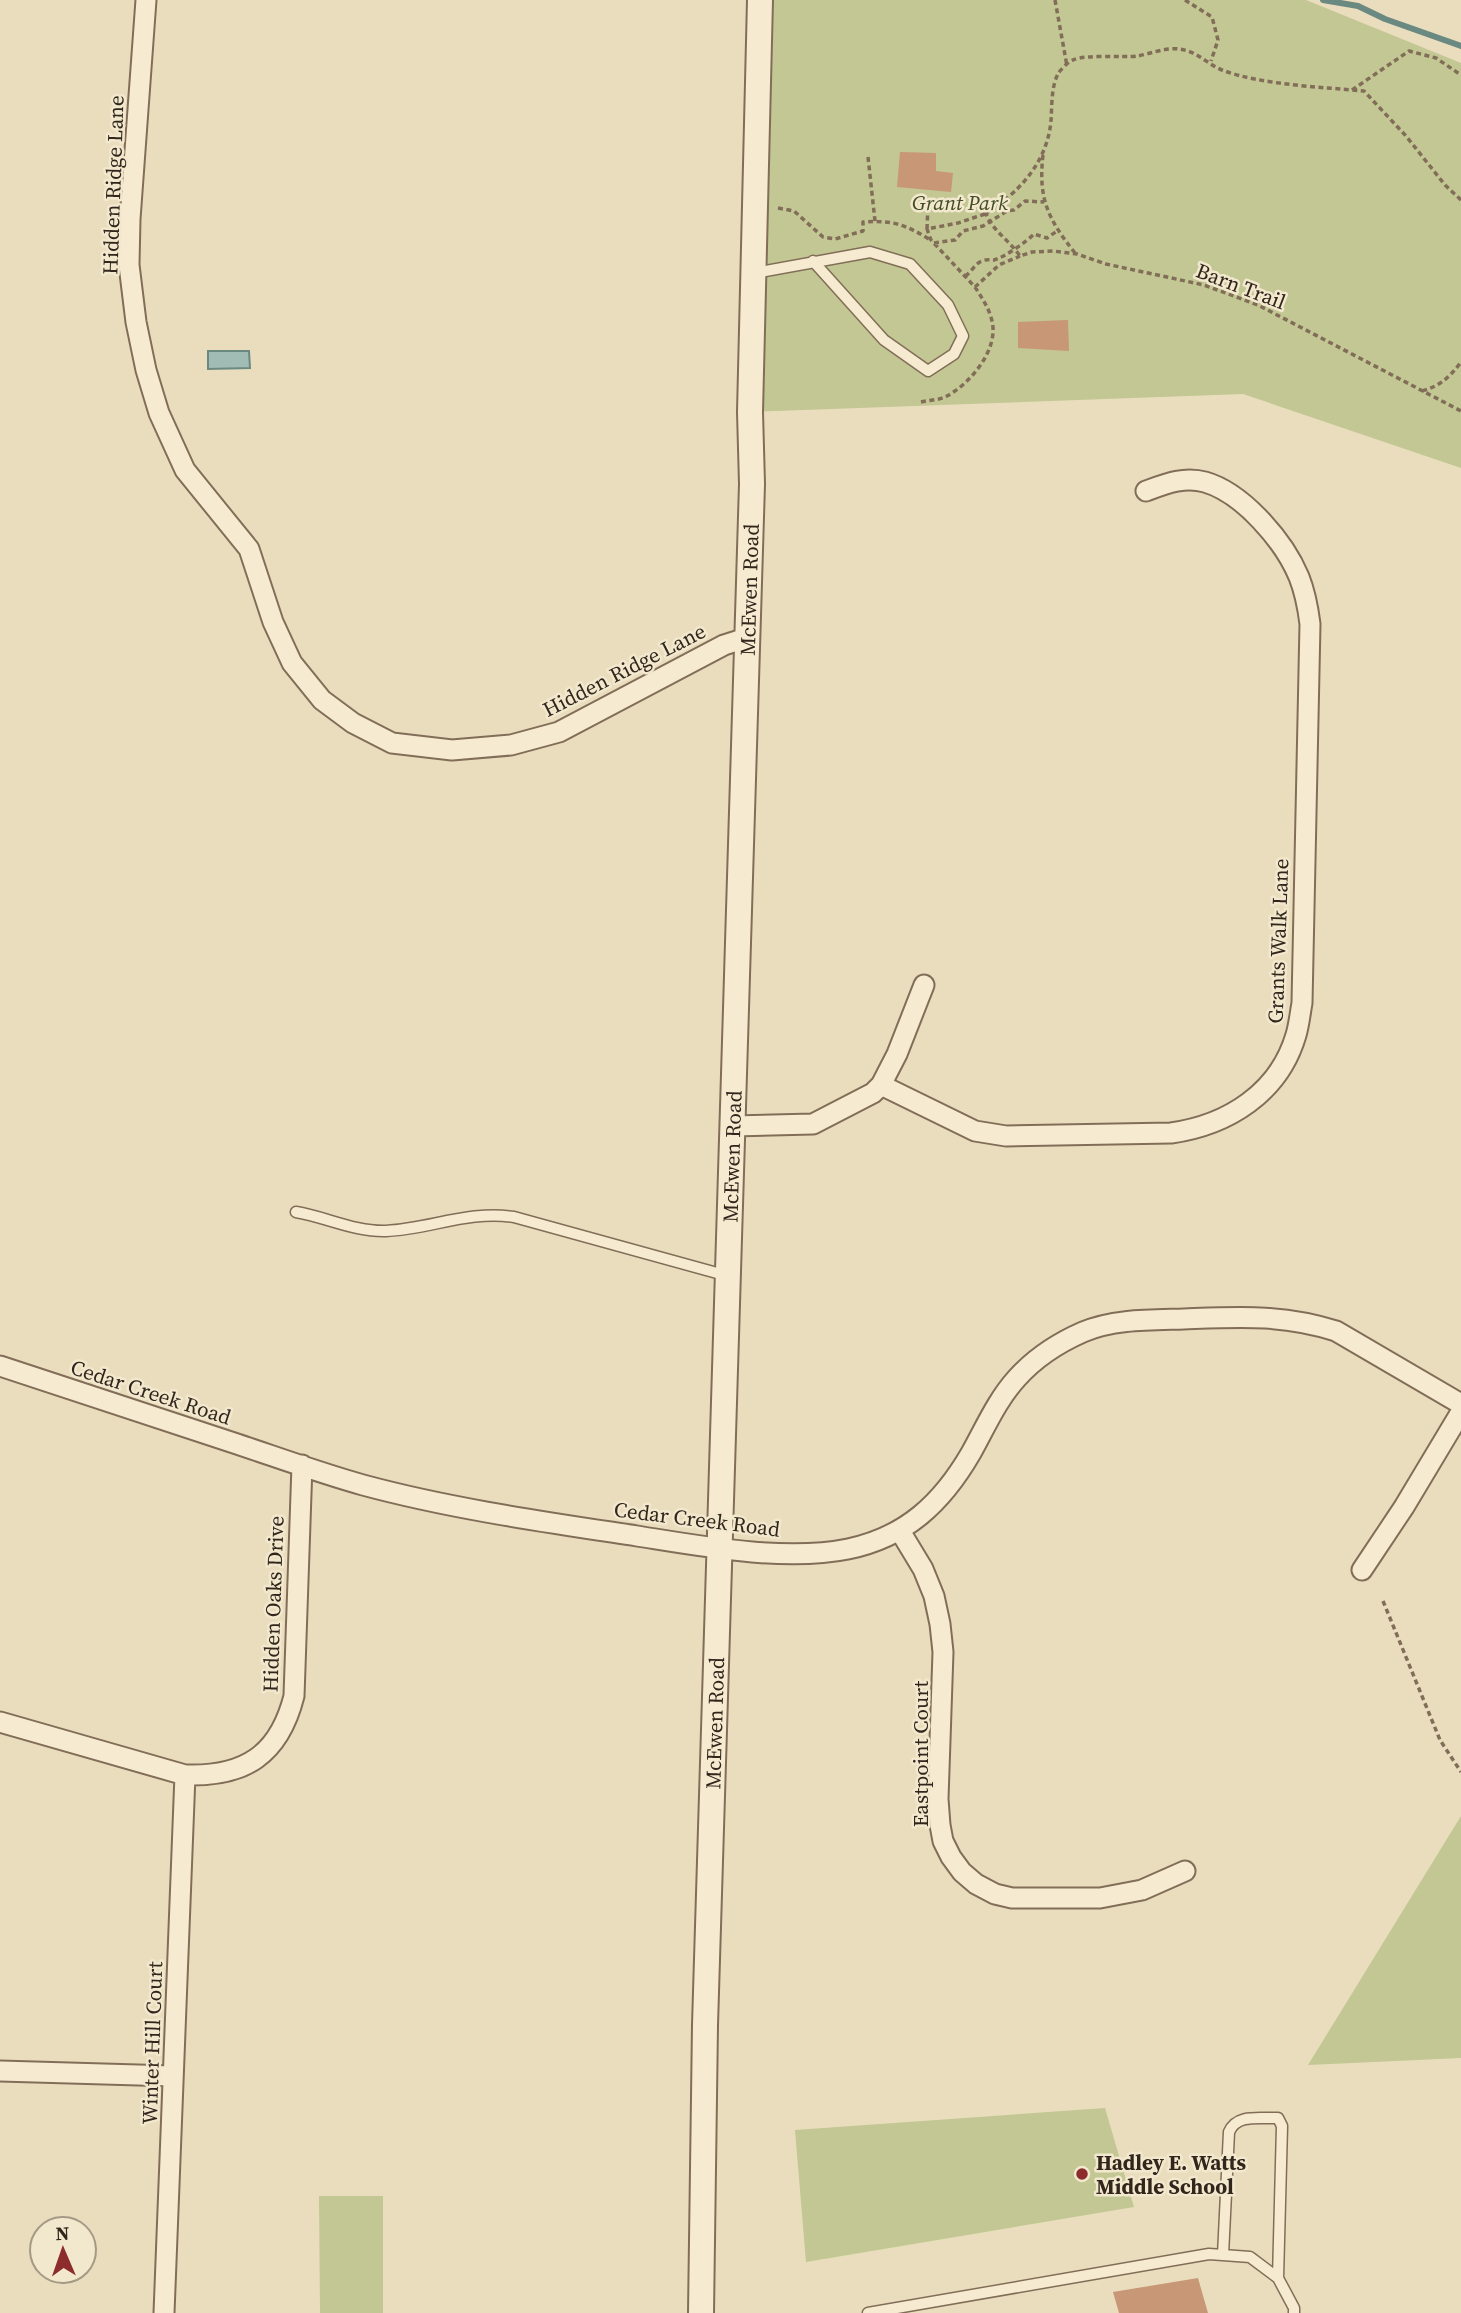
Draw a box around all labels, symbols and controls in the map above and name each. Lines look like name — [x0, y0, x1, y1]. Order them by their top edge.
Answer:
street label: Hidden Ridge Lane — [95, 95, 131, 275]
park label: Grant Park — [912, 188, 1008, 217]
street label: Barn Trail — [1192, 256, 1290, 316]
street label: McEwen Road — [732, 523, 765, 656]
street label: Hidden Ridge Lane — [537, 616, 711, 724]
street label: Grants Walk Lane — [1261, 858, 1295, 1024]
street label: McEwen Road — [715, 1090, 748, 1223]
street label: Cedar Creek Road — [67, 1352, 235, 1432]
street label: Cedar Creek Road — [612, 1494, 782, 1544]
street label: Hidden Oaks Drive — [255, 1515, 291, 1693]
street label: McEwen Road — [698, 1656, 731, 1790]
street label: Eastpoint Court — [906, 1681, 935, 1827]
street label: Winter Hill Court — [135, 1961, 169, 2125]
place label: Hadley E. Watts Middle School — [1096, 2148, 1246, 2201]
marker: Hadley E. Watts Middle School — [1074, 2166, 1090, 2182]
north arrow — [28, 2215, 98, 2285]
text: N — [55, 2220, 70, 2246]

